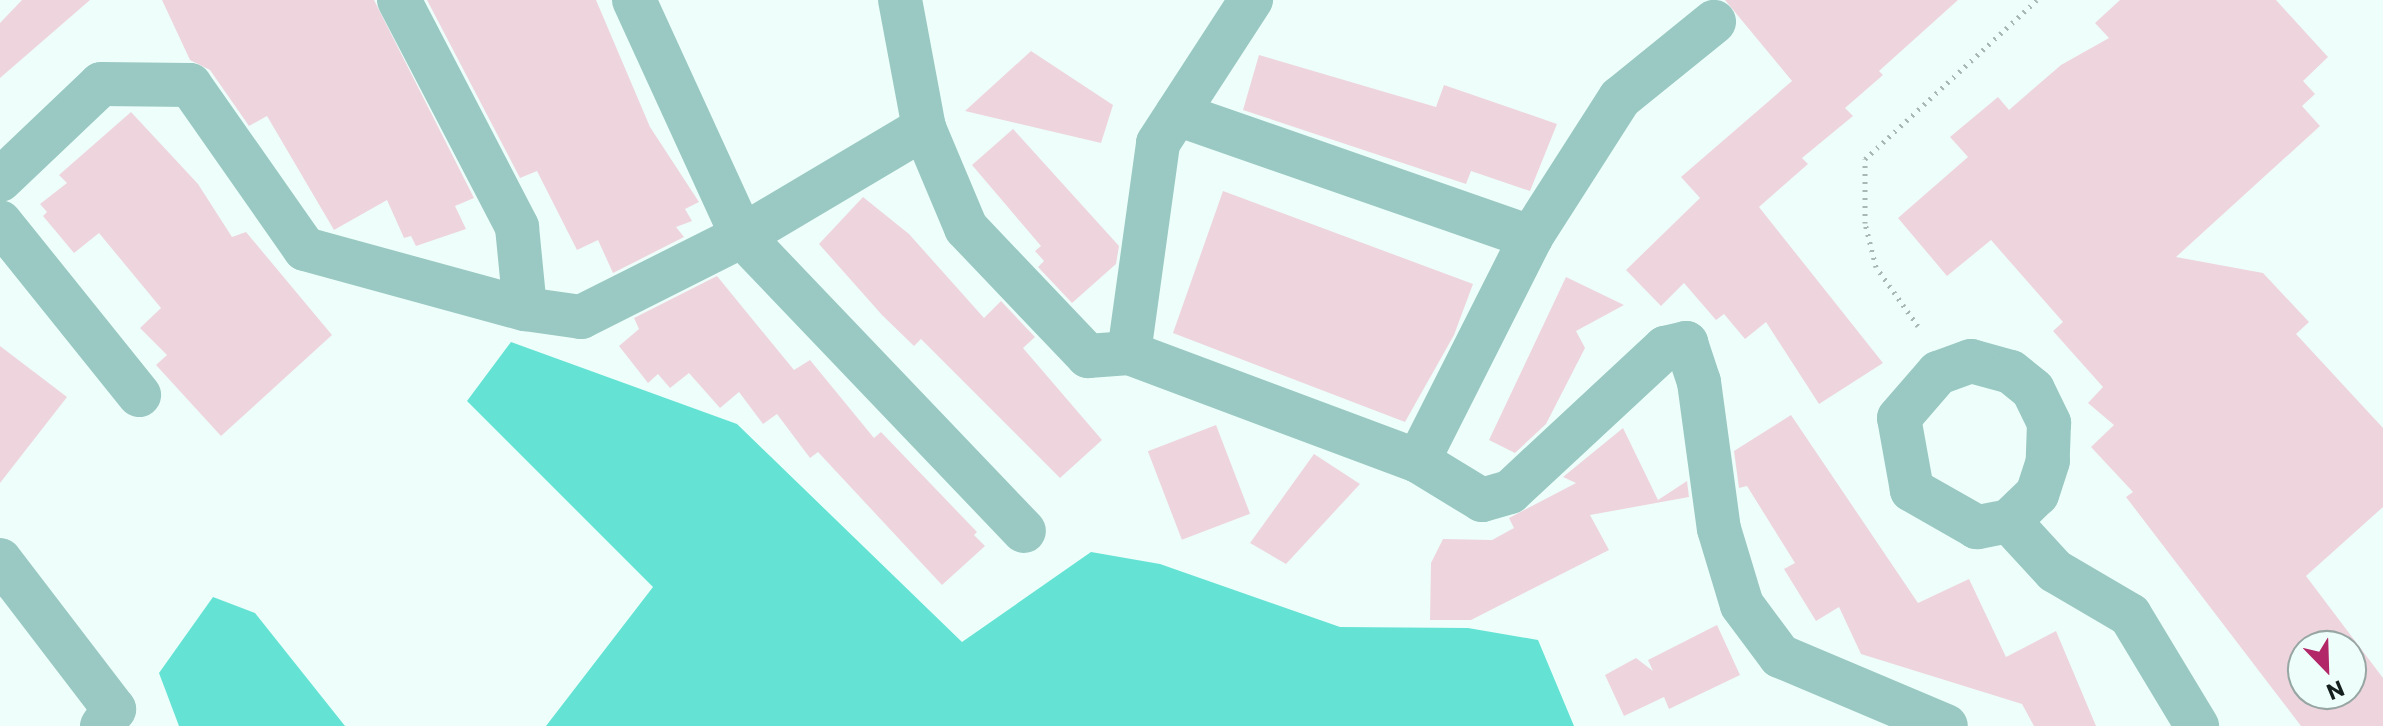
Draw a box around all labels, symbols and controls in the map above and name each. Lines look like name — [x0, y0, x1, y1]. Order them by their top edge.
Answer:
north arrow — [2287, 630, 2367, 710]
text: N — [2323, 675, 2349, 706]

